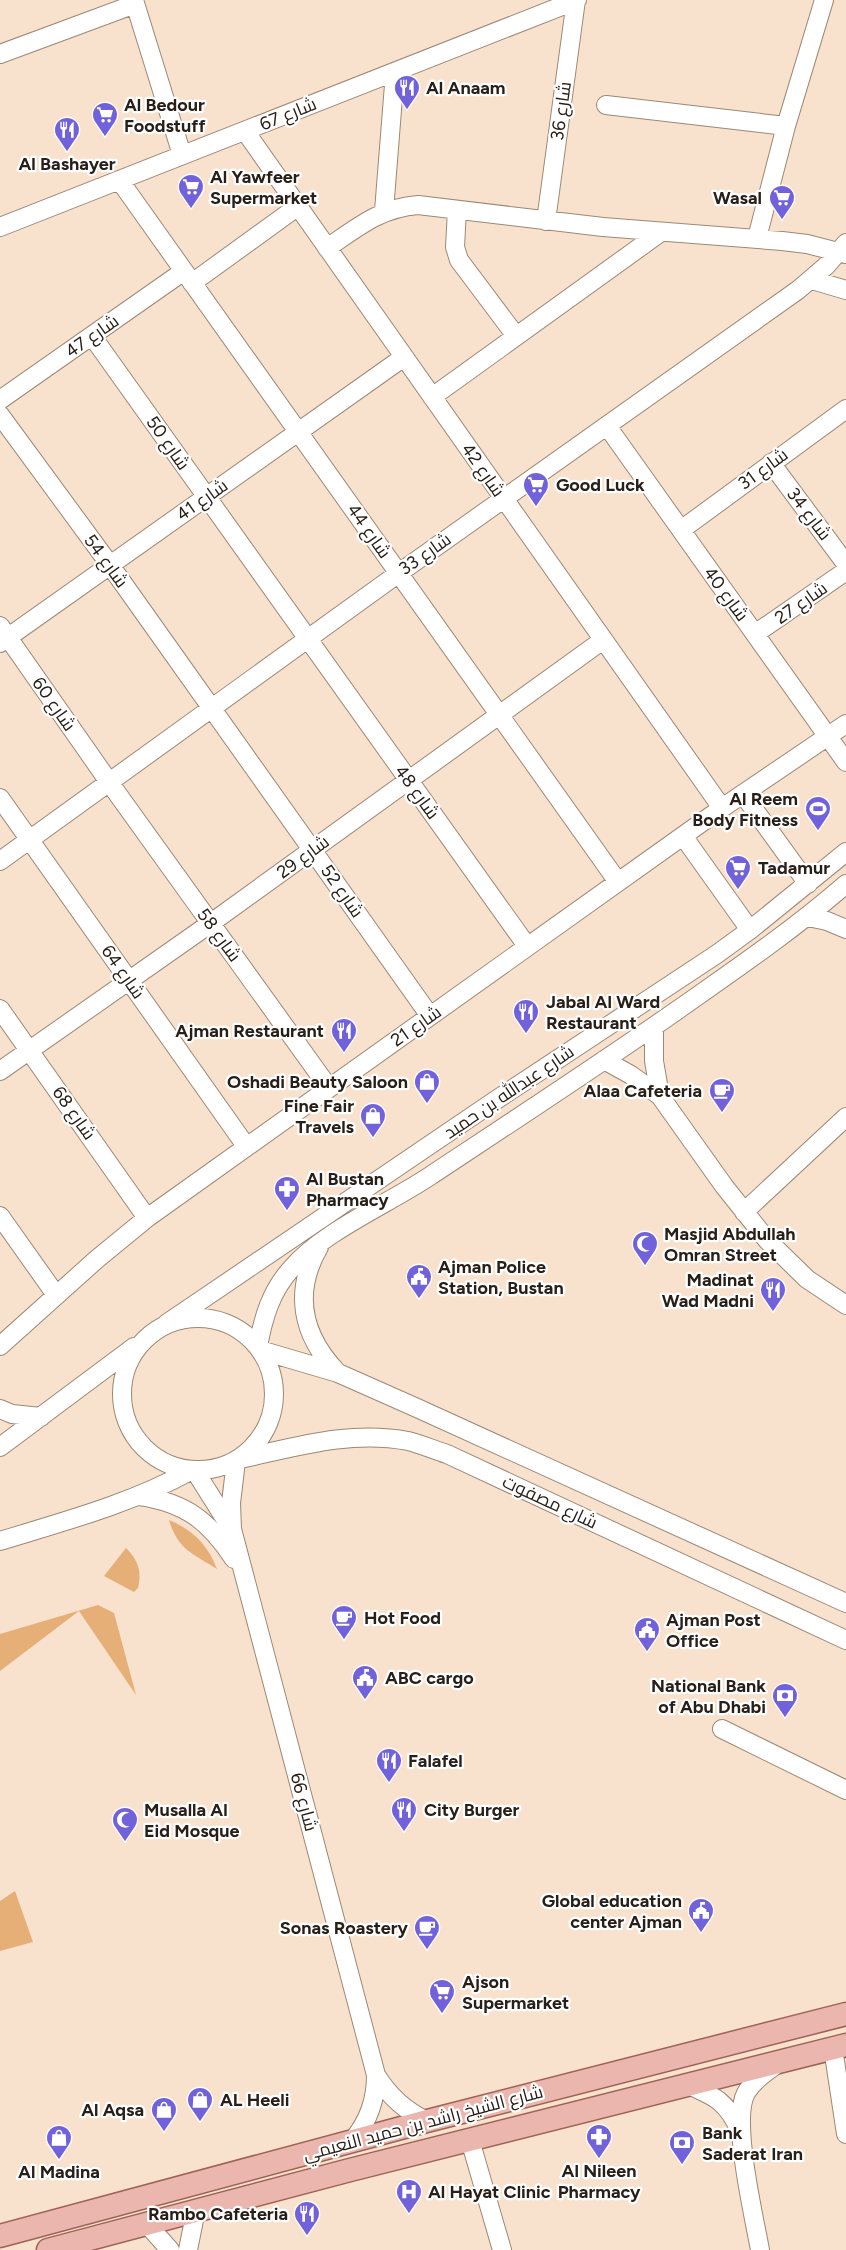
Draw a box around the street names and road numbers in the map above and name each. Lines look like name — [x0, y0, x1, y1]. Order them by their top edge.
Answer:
street label: شارع 36 — [546, 80, 577, 142]
street label: شارع 67 — [256, 93, 320, 136]
street label: شارع 47 — [61, 310, 124, 363]
street label: شارع 50 — [141, 412, 195, 475]
street label: شارع 42 — [456, 439, 509, 502]
street label: شارع 31 — [734, 443, 793, 495]
street label: شارع 41 — [172, 474, 233, 526]
street label: شارع 34 — [781, 483, 836, 545]
street label: شارع 44 — [341, 499, 396, 563]
street label: شارع 33 — [395, 528, 456, 581]
street label: شارع 54 — [78, 530, 133, 593]
street label: شارع 40 — [698, 562, 753, 626]
street label: شارع 27 — [771, 577, 832, 630]
street label: شارع 60 — [27, 673, 81, 736]
street label: شارع 48 — [389, 761, 444, 824]
street label: شارع 29 — [272, 831, 334, 884]
street label: شارع 52 — [315, 860, 368, 922]
street label: شارع 58 — [191, 904, 246, 967]
street label: شارع 64 — [96, 941, 149, 1004]
street label: شارع 21 — [386, 1001, 446, 1052]
street label: شارع عبدالله بن حميد — [439, 1040, 579, 1144]
street label: شارع 68 — [47, 1082, 100, 1145]
street label: شارع مصفوت — [499, 1470, 601, 1535]
street label: شارع 66 — [285, 1770, 322, 1834]
street label: شارع الشيخ راشد بن حميد النعيمي — [301, 2080, 546, 2169]

